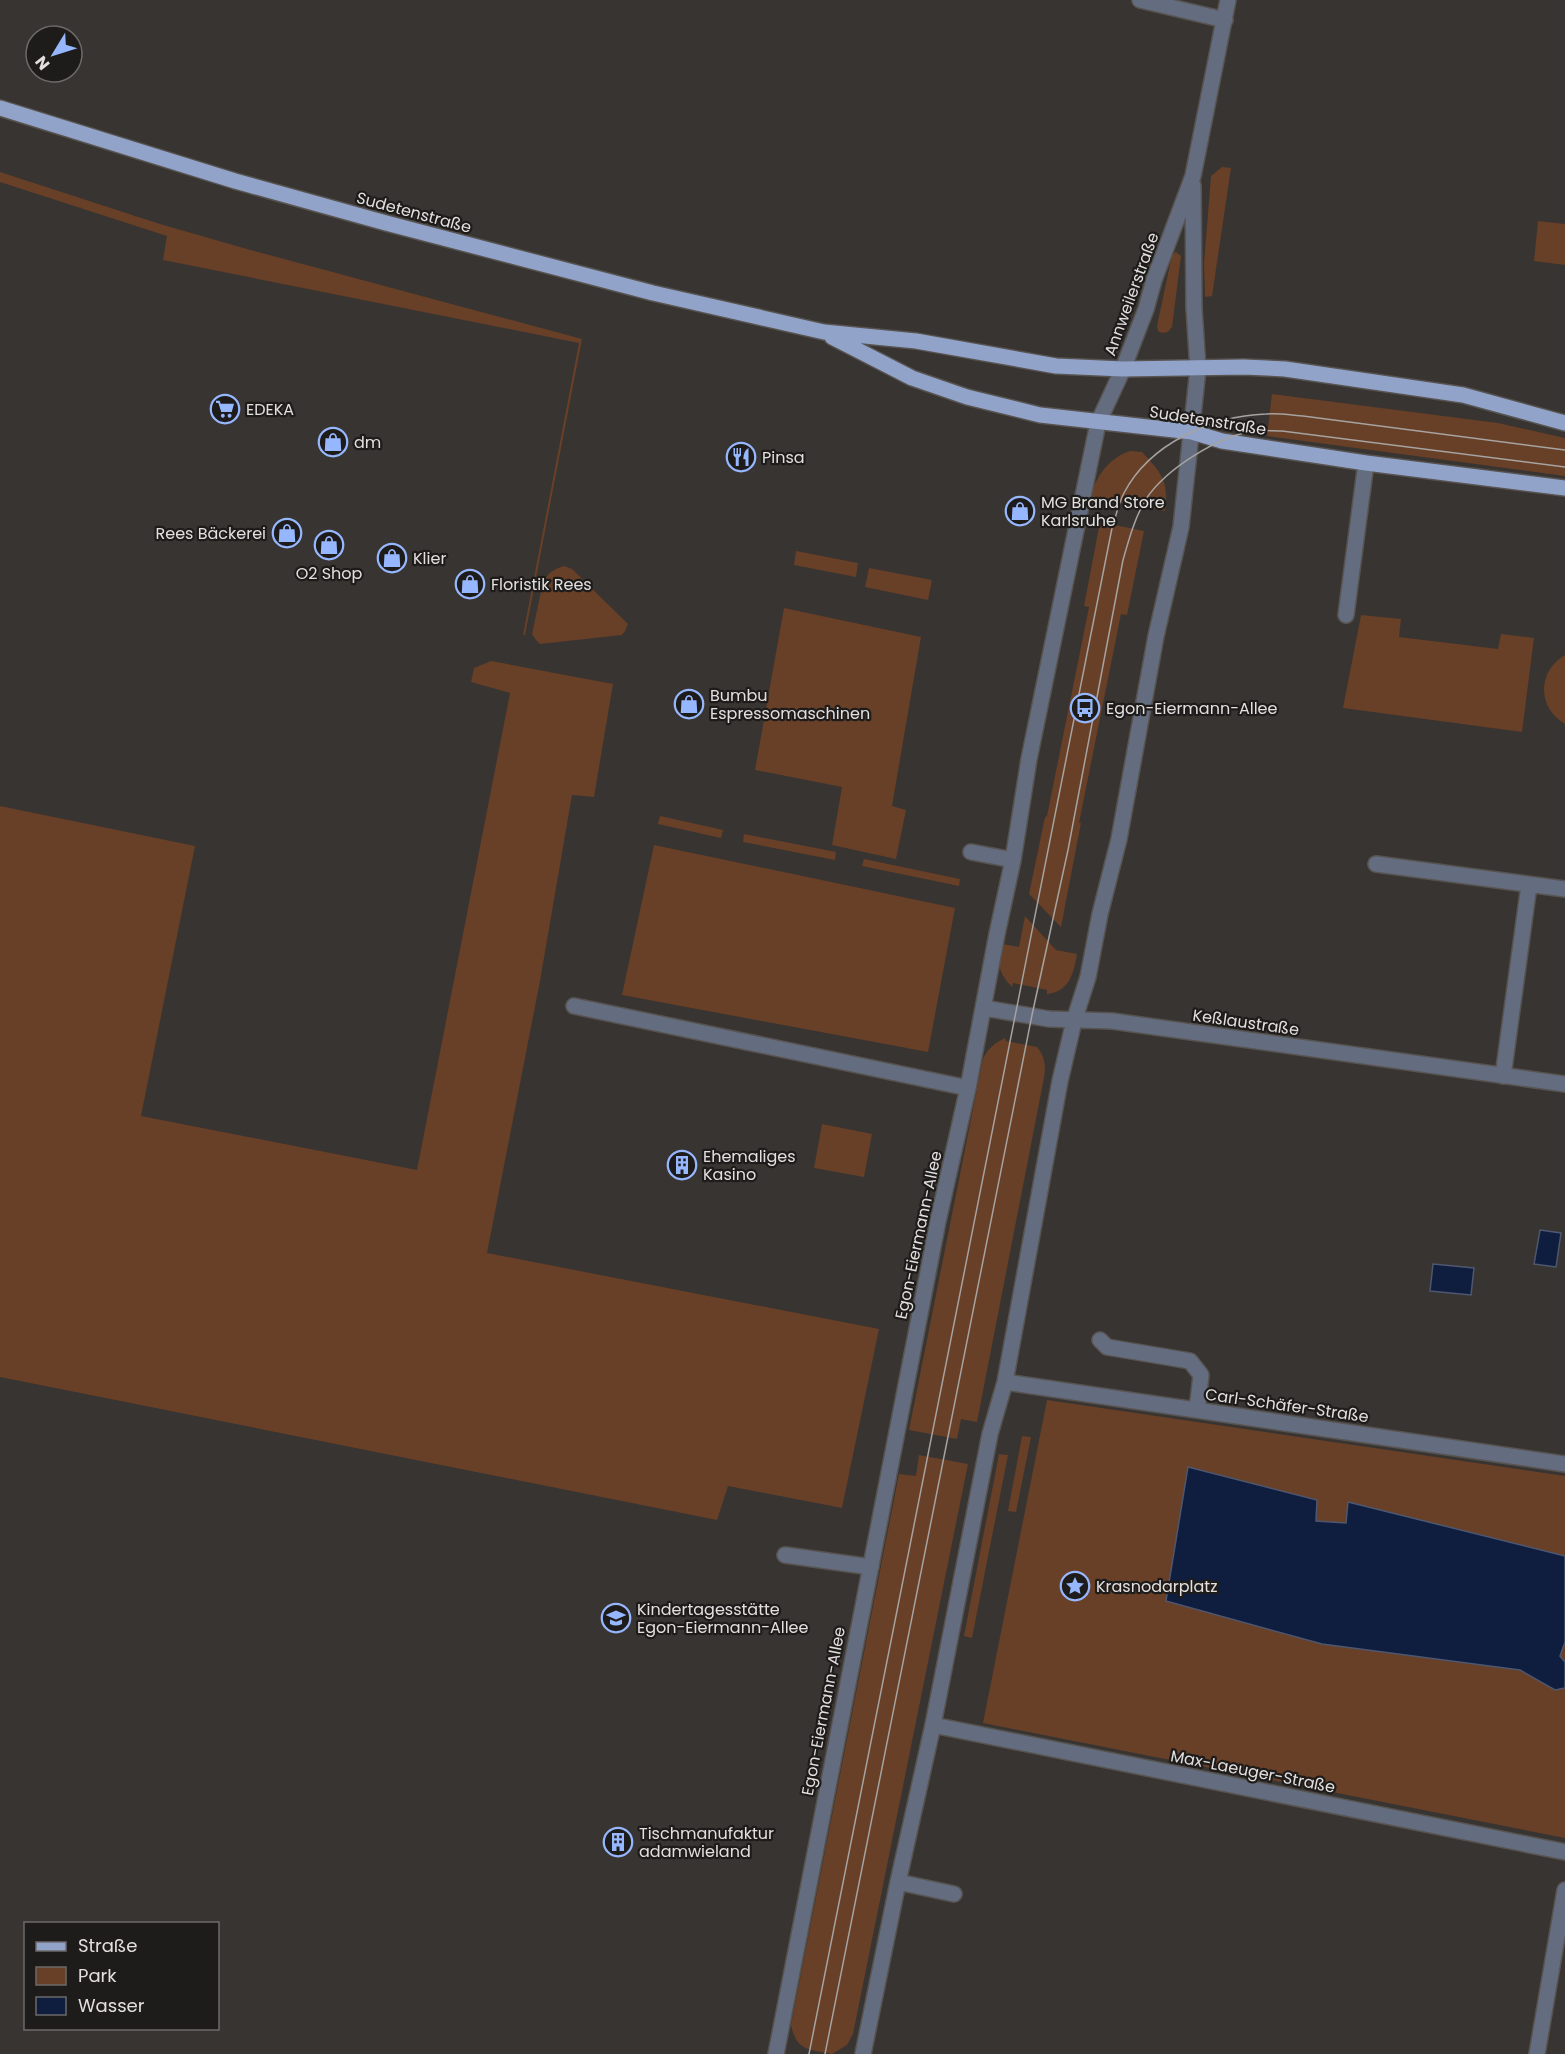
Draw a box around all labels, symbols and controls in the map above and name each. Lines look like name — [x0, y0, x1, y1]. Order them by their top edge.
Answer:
north arrow — [24, 24, 84, 84]
text: N — [30, 51, 55, 75]
street label: Sudetenstraße — [354, 186, 474, 239]
street label: Annweilerstraße — [1098, 229, 1165, 359]
supermarket icon: EDEKA — [209, 393, 241, 425]
place label: EDEKA — [246, 398, 294, 421]
street label: Sudetenstraße — [1148, 400, 1268, 441]
shop icon: dm — [317, 426, 349, 458]
place label: dm — [354, 431, 381, 454]
restaurant icon: Pinsa — [725, 441, 757, 473]
place label: Pinsa — [762, 446, 805, 469]
place label: MG Brand Store Karlsruhe — [1041, 491, 1165, 532]
shop icon: MG Brand Store Karlsruhe — [1004, 495, 1036, 527]
shop icon: Rees Bäckerei — [271, 517, 303, 549]
place label: Rees Bäckerei — [155, 522, 266, 545]
shop icon: O2 Shop — [313, 529, 345, 561]
shop icon: Klier — [376, 542, 408, 574]
place label: Klier — [413, 547, 446, 570]
place label: O2 Shop — [296, 562, 363, 585]
shop icon: Floristik Rees — [454, 568, 486, 600]
place label: Floristik Rees — [491, 573, 592, 596]
place label: Bumbu Espressomaschinen — [710, 684, 870, 725]
shop icon: Bumbu Espressomaschinen — [673, 688, 705, 720]
bus stop icon: Egon-Eiermann-Allee — [1069, 692, 1101, 724]
place label: Egon-Eiermann-Allee — [1106, 697, 1278, 720]
street label: Keßlaustraße — [1191, 1004, 1301, 1041]
place label: Ehemaliges Kasino — [703, 1145, 796, 1186]
building icon: Ehemaliges Kasino — [666, 1149, 698, 1181]
street label: Egon-Eiermann-Allee — [889, 1149, 948, 1321]
street label: Carl-Schäfer-Straße — [1204, 1383, 1370, 1428]
place icon: Krasnodarplatz — [1059, 1570, 1091, 1602]
place label: Krasnodarplatz — [1096, 1575, 1217, 1598]
place label: Kindertagesstätte Egon-Eiermann-Allee — [637, 1598, 809, 1639]
school or university icon: Kindertagesstätte Egon-Eiermann-Allee — [600, 1602, 632, 1634]
street label: Egon-Eiermann-Allee — [796, 1625, 851, 1797]
street label: Max-Laeuger-Straße — [1169, 1744, 1337, 1799]
place label: Tischmanufaktur adamwieland — [639, 1822, 774, 1863]
building icon: Tischmanufaktur adamwieland — [602, 1826, 634, 1858]
legend — [24, 1922, 219, 2030]
text: Straße — [78, 1933, 137, 1958]
text: Park — [78, 1963, 117, 1988]
text: Wasser — [78, 1993, 145, 2018]

